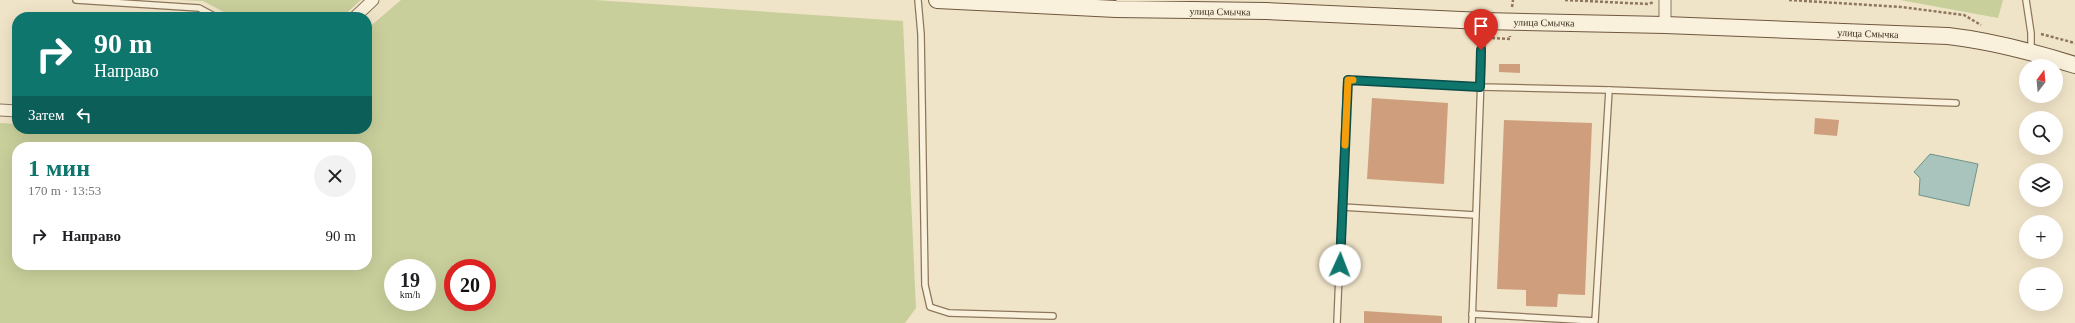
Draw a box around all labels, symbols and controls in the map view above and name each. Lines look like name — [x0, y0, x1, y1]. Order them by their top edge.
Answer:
street label: улица Смычка — [1189, 5, 1251, 18]
pin — [1464, 9, 1498, 50]
icon: arrive — [1470, 15, 1492, 37]
street label: улица Смычка — [1513, 16, 1575, 29]
street label: улица Смычка — [1837, 27, 1899, 40]
icon: right — [28, 28, 80, 80]
text: 90 m — [94, 28, 152, 59]
north arrow — [2019, 59, 2063, 103]
map controls — [2019, 59, 2063, 311]
text: Направо — [94, 61, 159, 81]
icon: left — [73, 104, 95, 126]
text: Затем — [28, 107, 65, 123]
button: search — [2019, 111, 2063, 155]
text: 1 мин — [28, 155, 90, 181]
button: close — [314, 155, 356, 197]
button: layers — [2019, 163, 2063, 207]
text: 170 m · 13:53 — [28, 183, 101, 198]
button: + — [2019, 215, 2063, 259]
icon: right — [28, 225, 50, 247]
text: Направо — [62, 228, 121, 244]
text: 90 m — [326, 228, 356, 244]
position arrow — [1319, 244, 1361, 286]
speed limit sign: 20 — [444, 259, 496, 311]
button: − — [2019, 267, 2063, 311]
text: 19 — [400, 269, 420, 291]
text: km/h — [400, 289, 420, 300]

